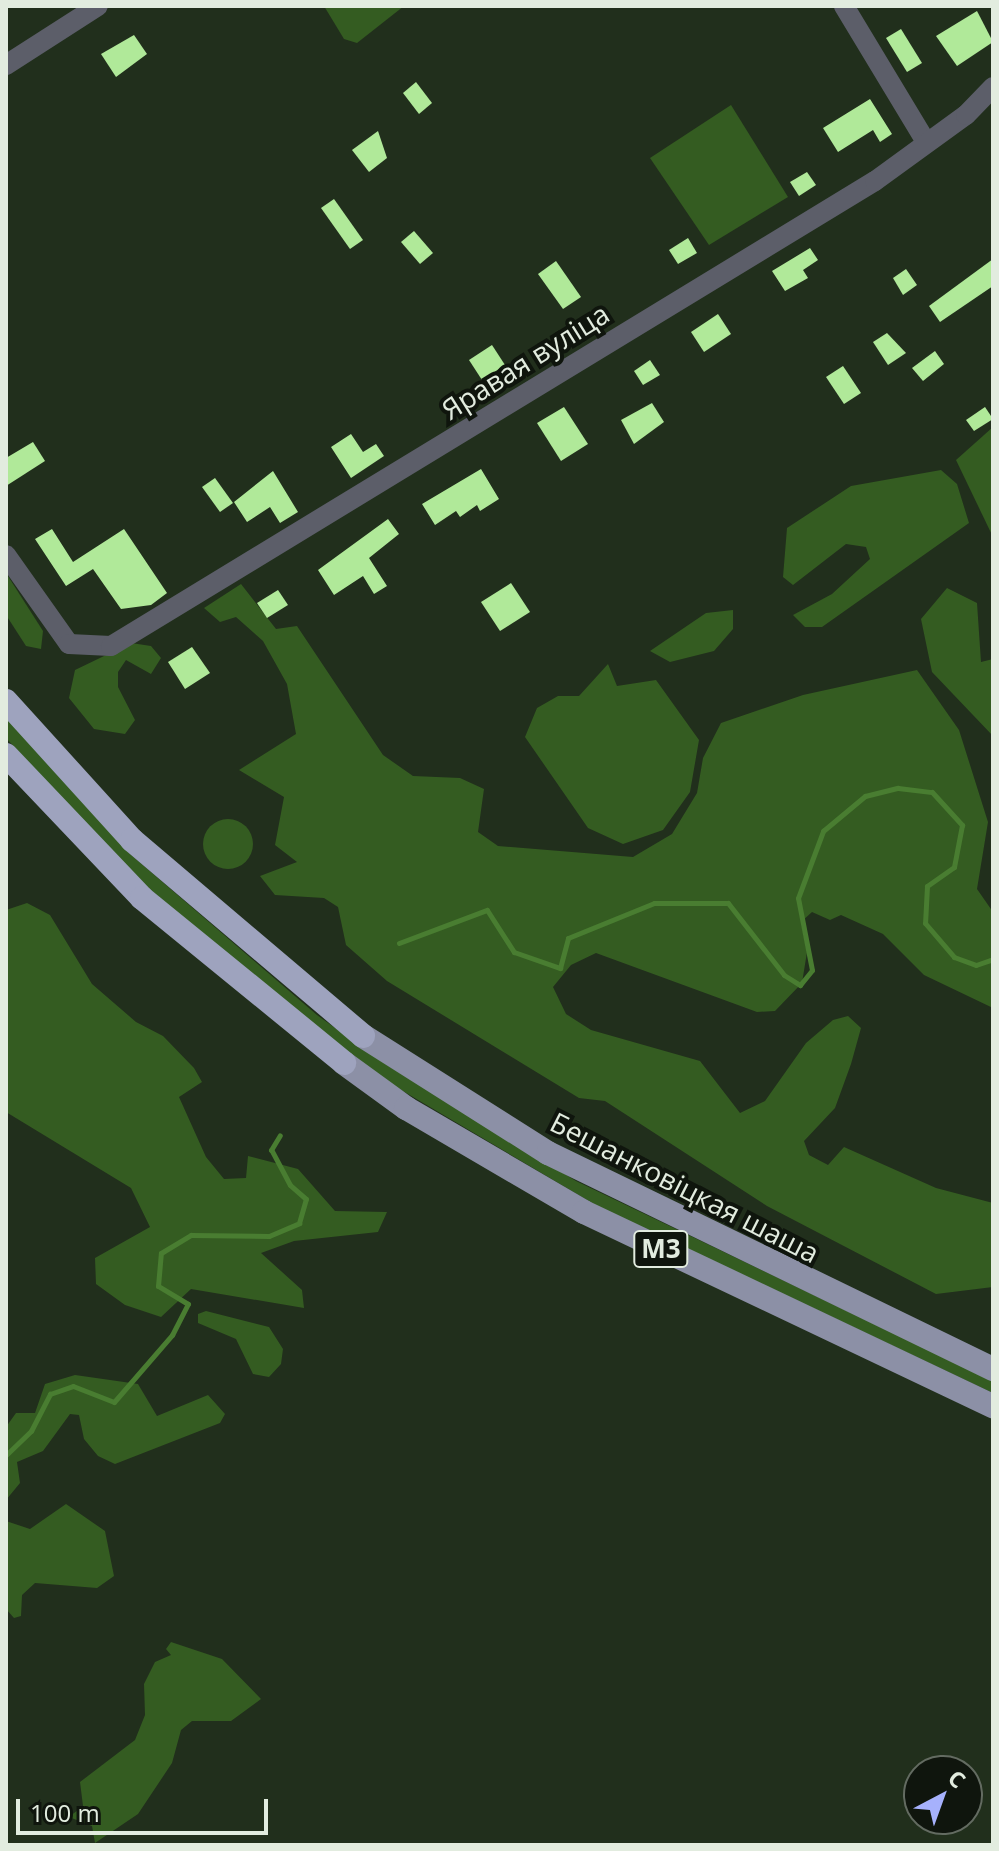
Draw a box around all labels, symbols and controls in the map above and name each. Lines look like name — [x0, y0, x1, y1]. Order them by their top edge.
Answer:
street label: Яравая вуліца — [435, 296, 615, 426]
street label: Бешанковіцкая шаша — [545, 1105, 825, 1269]
road number: М3 — [633, 1227, 689, 1271]
north arrow — [903, 1755, 983, 1835]
text: С — [942, 1762, 973, 1794]
scale bar — [20, 1783, 272, 1833]
text: 100 m — [30, 1796, 100, 1829]

